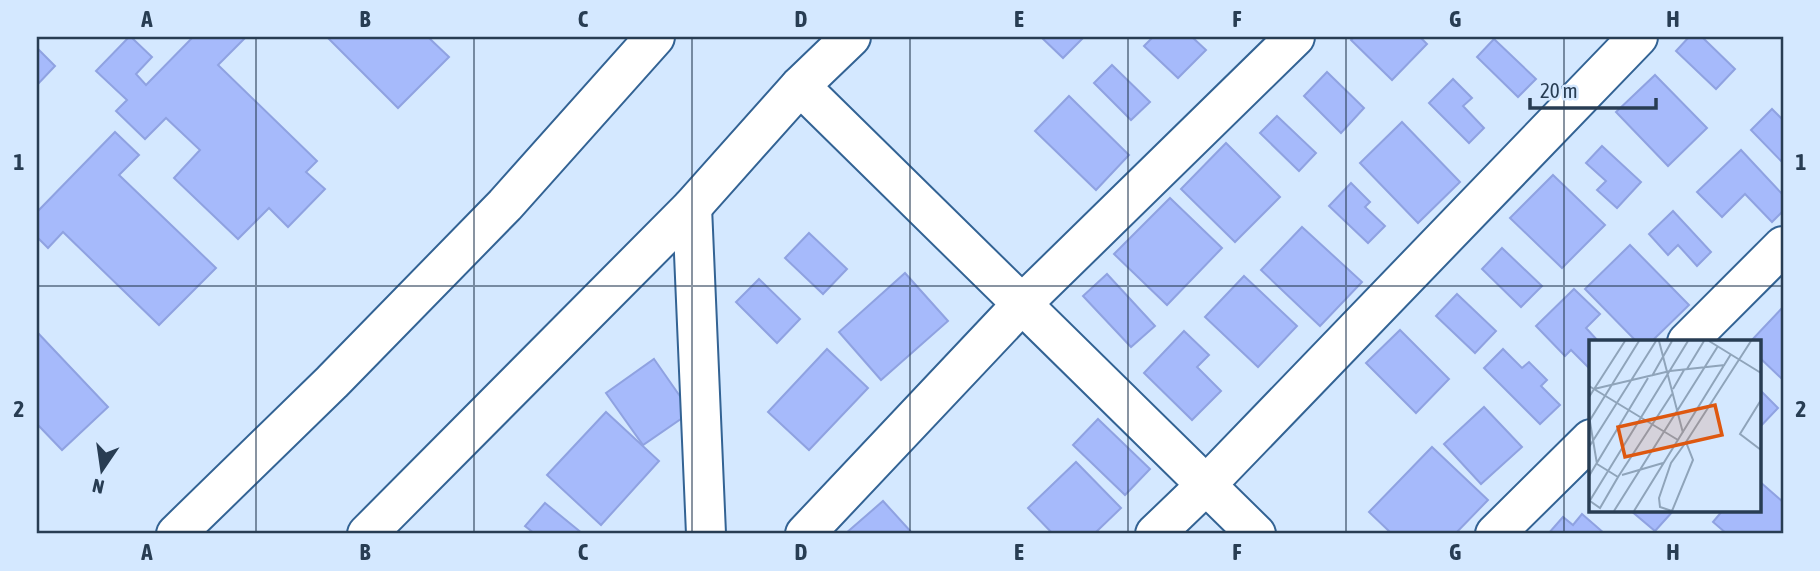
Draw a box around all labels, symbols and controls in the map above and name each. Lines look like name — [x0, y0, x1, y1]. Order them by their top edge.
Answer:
text: A — [140, 6, 153, 32]
text: B — [360, 6, 371, 32]
text: C — [578, 6, 589, 32]
text: D — [795, 6, 808, 32]
text: E — [1014, 6, 1024, 32]
text: F — [1232, 6, 1242, 32]
text: G — [1449, 6, 1461, 32]
text: H — [1666, 6, 1680, 32]
scale bar — [1530, 66, 1656, 110]
text: 20 m — [1540, 78, 1578, 102]
text: 1 — [14, 149, 25, 175]
text: 1 — [1796, 149, 1807, 175]
inset map — [1589, 340, 1760, 512]
text: 2 — [14, 396, 24, 422]
text: 2 — [1796, 396, 1806, 422]
north arrow — [66, 434, 136, 504]
text: N — [90, 475, 106, 499]
text: A — [140, 539, 153, 565]
text: B — [360, 539, 371, 565]
text: C — [578, 539, 589, 565]
text: D — [795, 539, 808, 565]
text: E — [1014, 539, 1024, 565]
text: F — [1232, 539, 1242, 565]
text: G — [1449, 539, 1461, 565]
text: H — [1666, 539, 1680, 565]

